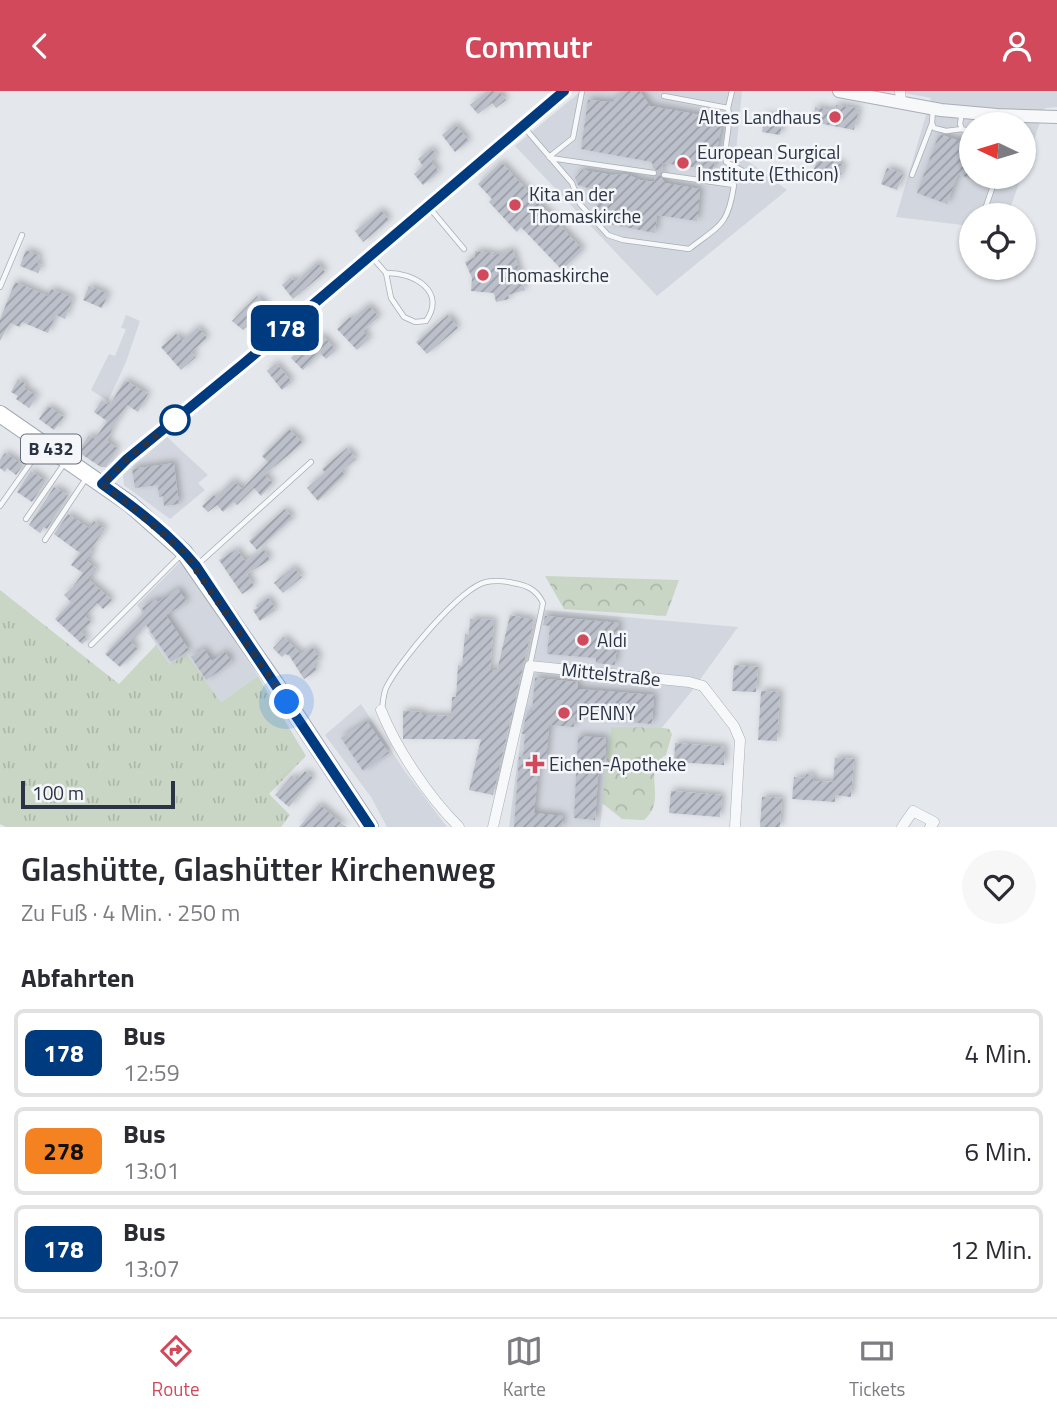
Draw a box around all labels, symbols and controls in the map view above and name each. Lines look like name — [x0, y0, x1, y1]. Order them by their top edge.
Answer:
text: Commutr — [464, 22, 593, 70]
icon: back — [21, 27, 59, 65]
icon: person — [998, 27, 1036, 65]
place label: Altes Landhaus — [698, 102, 821, 131]
marker: Altes Landhaus — [827, 109, 843, 125]
north arrow — [959, 112, 1036, 189]
map controls — [959, 112, 1036, 280]
place label: European Surgical Institute (Ethicon) — [697, 137, 840, 188]
marker: European Surgical Institute (Ethicon) — [675, 155, 691, 171]
place label: Kita an der Thomaskirche — [529, 179, 641, 230]
marker: Kita an der Thomaskirche — [507, 197, 523, 213]
button: locate — [959, 203, 1036, 280]
place label: Thomaskirche — [497, 260, 609, 289]
marker: Thomaskirche — [475, 267, 491, 283]
line badge: 178 — [245, 305, 325, 351]
text: 178 — [265, 310, 305, 346]
unlabelled marker — [160, 405, 190, 435]
road number: B 432 — [21, 435, 81, 463]
place label: Aldi — [597, 625, 627, 654]
marker: Aldi — [575, 632, 591, 648]
street label: Mittelstraße — [560, 654, 662, 693]
your location — [269, 684, 304, 719]
place label: PENNY — [578, 698, 636, 727]
marker: PENNY — [556, 705, 572, 721]
place label: Eichen-Apotheke — [549, 749, 686, 778]
marker: Eichen-Apotheke — [527, 756, 543, 772]
scale bar — [21, 778, 175, 810]
text: 100 m — [32, 778, 84, 807]
text: Glashütte, Glashütter Kirchenweg — [21, 844, 495, 894]
button: heart — [962, 850, 1036, 924]
text: Zu Fuß · 4 Min. · 250 m — [21, 895, 240, 930]
text: Abfahrten — [21, 958, 135, 997]
text: Bus — [123, 1016, 165, 1055]
text: 4 Min. — [965, 1034, 1032, 1073]
text: 178 — [43, 1035, 84, 1071]
text: 12:59 — [123, 1055, 180, 1090]
text: Bus — [123, 1114, 165, 1153]
text: 6 Min. — [965, 1132, 1032, 1171]
text: 278 — [43, 1133, 84, 1169]
text: 13:01 — [123, 1153, 180, 1188]
text: Bus — [123, 1212, 165, 1251]
text: 12 Min. — [950, 1230, 1032, 1269]
text: 178 — [43, 1231, 84, 1267]
text: 13:07 — [123, 1251, 180, 1286]
tab: Route — [152, 1332, 200, 1403]
tab: Karte — [503, 1332, 546, 1403]
tab: Tickets — [849, 1332, 905, 1403]

